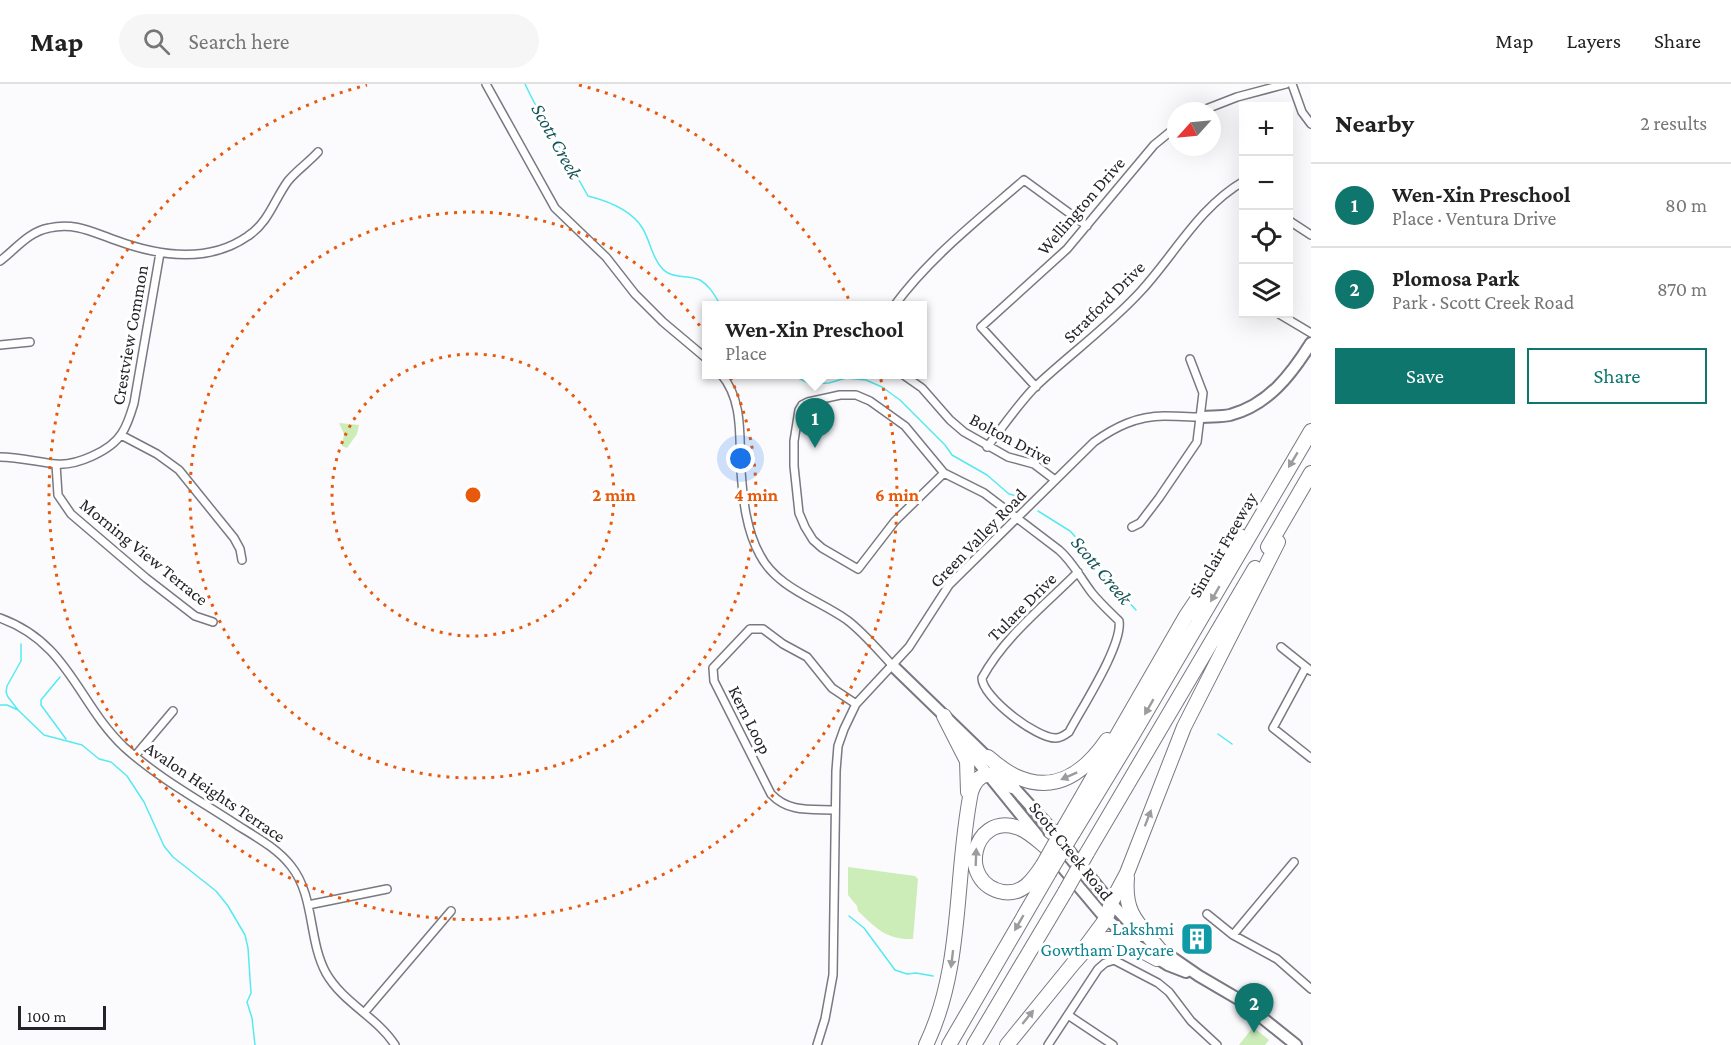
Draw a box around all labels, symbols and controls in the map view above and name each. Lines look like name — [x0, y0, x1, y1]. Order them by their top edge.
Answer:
search box — [119, 14, 539, 68]
icon: search — [140, 25, 173, 58]
text: Map — [30, 26, 83, 57]
text: Search here — [188, 29, 289, 54]
text: Map — [1495, 29, 1534, 53]
text: Layers — [1567, 29, 1621, 53]
text: Share — [1654, 29, 1701, 53]
water label: Scott Creek — [527, 99, 587, 184]
north arrow — [1167, 102, 1221, 156]
map controls — [1239, 102, 1293, 318]
button: + — [1239, 102, 1293, 156]
text: Nearby — [1335, 109, 1414, 138]
text: 2 results — [1640, 112, 1707, 134]
street label: Wellington Drive — [1033, 153, 1129, 259]
button: − — [1239, 156, 1293, 210]
text: Wen-Xin Preschool — [1392, 182, 1570, 207]
text: 1 — [1351, 194, 1358, 216]
text: 80 m — [1665, 194, 1707, 216]
text: Place · Ventura Drive — [1392, 207, 1556, 229]
button: locate — [1239, 210, 1293, 264]
street label: Stratford Drive — [1059, 257, 1149, 347]
street label: Crestview Common — [108, 263, 152, 407]
button: layers — [1239, 264, 1293, 318]
text: Plomosa Park — [1392, 266, 1519, 291]
text: 2 — [1349, 278, 1360, 300]
text: 870 m — [1657, 278, 1707, 300]
text: Park · Scott Creek Road — [1392, 291, 1574, 313]
popup — [702, 301, 927, 379]
text: Wen-Xin Preschool — [725, 317, 904, 342]
text: Place — [725, 342, 767, 364]
button: Save — [1335, 348, 1515, 404]
button: Share — [1527, 348, 1707, 404]
pin: 1 — [796, 398, 834, 448]
street label: Bolton Drive — [966, 409, 1056, 469]
your location — [726, 444, 755, 473]
one-way arrow — [1288, 452, 1299, 468]
street label: Green Valley Road — [926, 484, 1031, 592]
centre of rings — [463, 485, 483, 505]
text: 2 min — [592, 485, 636, 505]
text: 4 min — [734, 485, 779, 505]
text: 6 min — [875, 485, 920, 505]
street label: Sinclair Freeway — [1185, 488, 1261, 601]
street label: Morning View Terrace — [76, 494, 212, 610]
water label: Scott Creek — [1067, 531, 1138, 610]
street label: Tulare Drive — [984, 568, 1061, 645]
one-way arrow — [1210, 586, 1220, 603]
street label: Kern Loop — [724, 683, 776, 757]
one-way arrow — [1144, 699, 1154, 716]
street label: Avalon Heights Terrace — [141, 738, 289, 847]
one-way arrow — [1060, 772, 1077, 781]
street label: Scott Creek Road — [1025, 798, 1117, 905]
one-way arrow — [1143, 809, 1153, 827]
one-way arrow — [971, 848, 981, 867]
one-way arrow — [1014, 915, 1025, 931]
place label: Lakshmi Gowtham Daycare — [1041, 919, 1174, 960]
building icon: Lakshmi Gowtham Daycare — [1179, 921, 1215, 957]
one-way arrow — [947, 950, 956, 969]
pin: 2 — [1234, 984, 1274, 1033]
scale bar — [18, 1003, 106, 1030]
text: 100 m — [27, 1008, 66, 1025]
one-way arrow — [1022, 1009, 1034, 1024]

